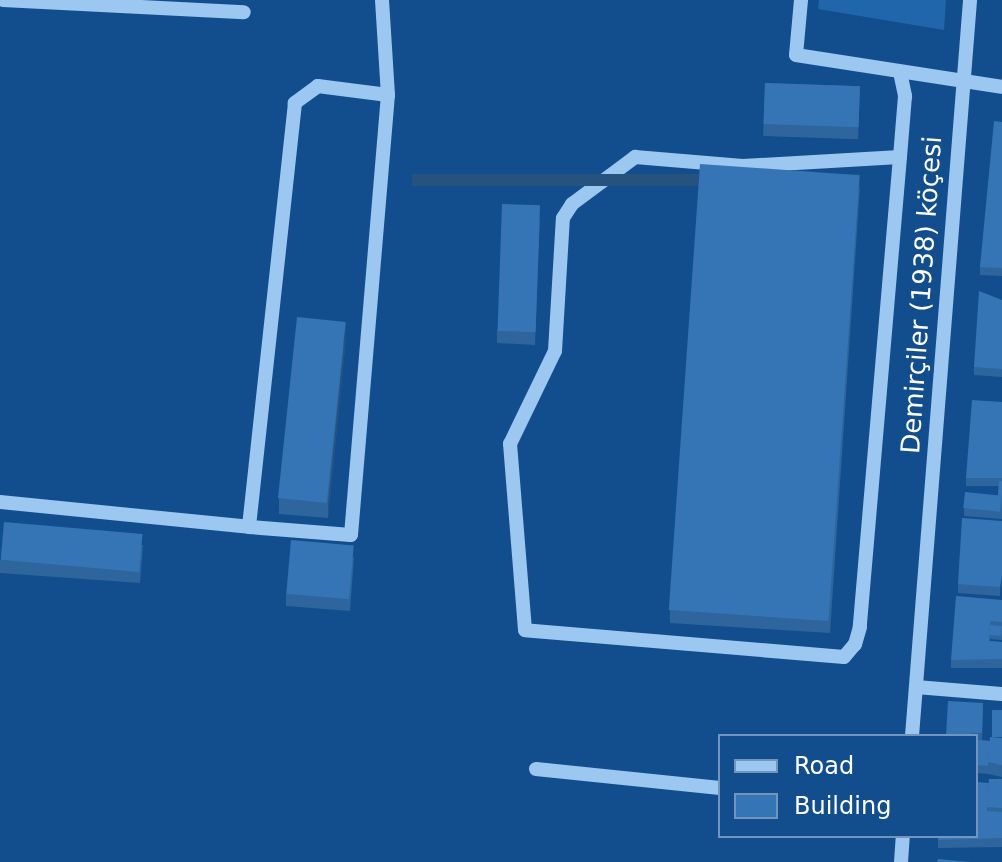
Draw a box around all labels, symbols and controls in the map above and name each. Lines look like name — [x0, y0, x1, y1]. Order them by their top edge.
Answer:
street label: Demirçiler (1938) köçesi — [895, 135, 949, 455]
legend — [718, 734, 978, 838]
text: Road — [794, 752, 854, 780]
text: Building — [794, 792, 891, 820]

